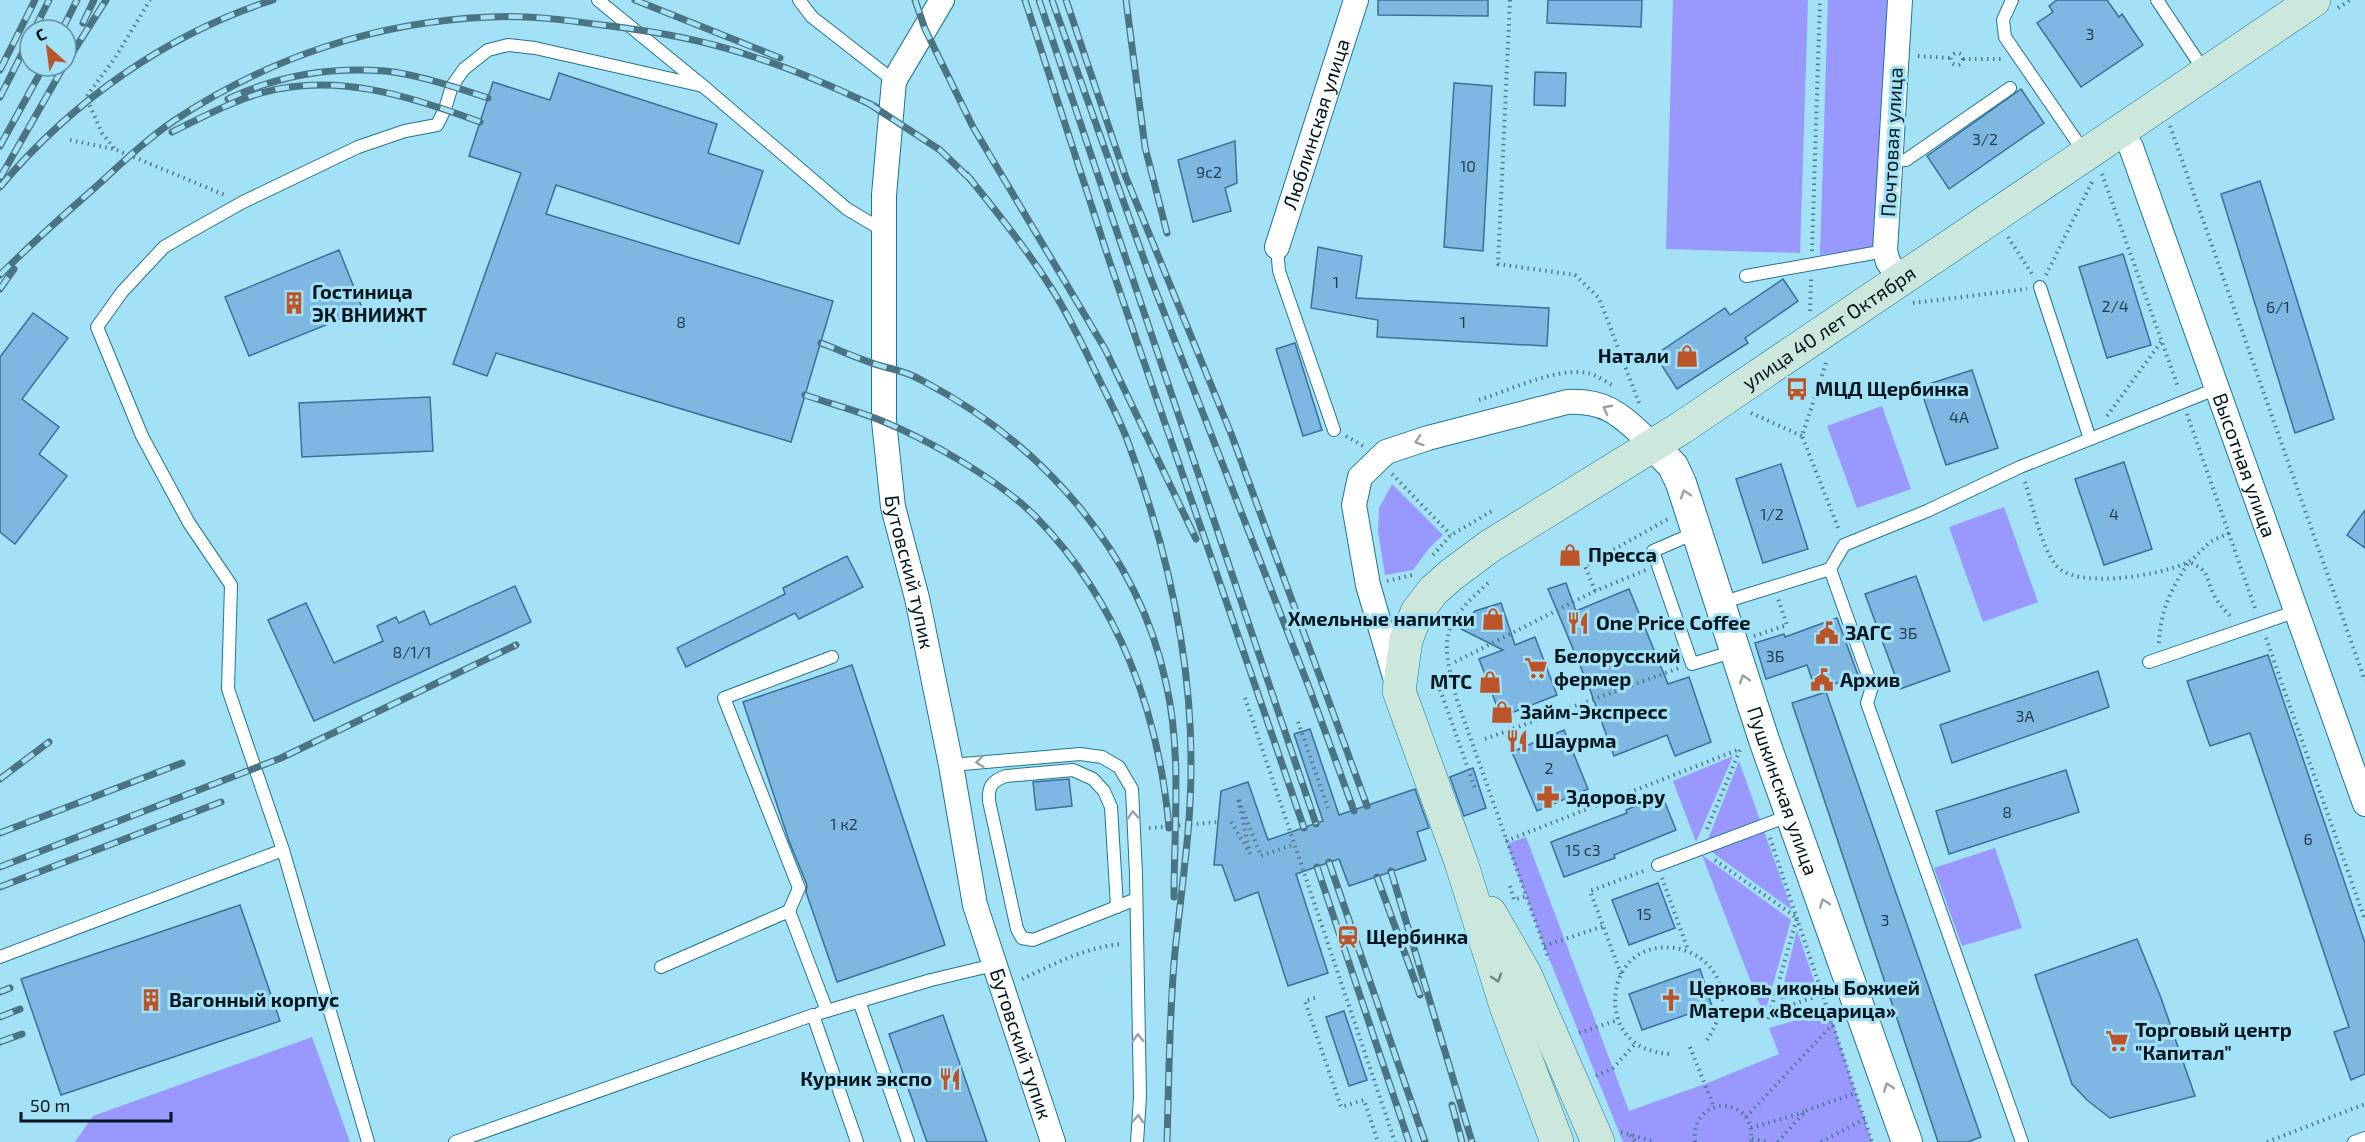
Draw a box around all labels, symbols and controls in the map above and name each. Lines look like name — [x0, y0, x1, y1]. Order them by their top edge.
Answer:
north arrow — [18, 18, 78, 78]
text: С — [32, 24, 49, 45]
house number: 3 — [2086, 24, 2094, 43]
street label: Люблинская улица — [1277, 35, 1354, 212]
street label: Почтовая улица — [1875, 67, 1908, 217]
house number: 3/2 — [1972, 129, 1998, 148]
house number: 10 — [1460, 156, 1476, 175]
house number: 9с2 — [1196, 162, 1222, 181]
street label: улица 40 лет Октября — [1737, 260, 1920, 395]
house number: 1 — [1333, 272, 1339, 291]
place label: Гостиница ЭК ВНИИЖТ — [312, 279, 427, 326]
building icon: Гостиница ЭК ВНИИЖТ — [281, 290, 307, 316]
house number: 2/4 — [2101, 296, 2129, 315]
house number: 6/1 — [2266, 297, 2290, 316]
house number: 8 — [676, 312, 686, 331]
house number: 1 — [1460, 312, 1466, 331]
place label: Натали — [1598, 343, 1669, 367]
shop icon: Натали — [1674, 343, 1700, 369]
bus stop icon: МЦД Щербинка — [1784, 376, 1810, 402]
place label: МЦД Щербинка — [1815, 376, 1969, 400]
street label: Высотная улица — [2209, 389, 2282, 540]
one-way arrow — [1603, 405, 1613, 416]
house number: 4А — [1949, 407, 1969, 426]
one-way arrow — [1414, 434, 1425, 447]
one-way arrow — [1680, 489, 1692, 500]
street label: Бутовский тупик — [881, 494, 940, 651]
house number: 1/2 — [1760, 504, 1784, 523]
house number: 4 — [2109, 504, 2119, 523]
shop icon: Пресса — [1557, 542, 1583, 568]
place label: Пресса — [1588, 542, 1657, 566]
place label: Хмельные напитки — [1288, 606, 1475, 630]
shop icon: Хмельные напитки — [1480, 606, 1506, 632]
restaurant icon: One Price Coffee — [1565, 610, 1591, 636]
place label: One Price Coffee — [1596, 610, 1751, 634]
public building icon: ЗАГС — [1814, 620, 1840, 646]
place label: ЗАГС — [1845, 620, 1892, 644]
house number: 3Б — [1899, 623, 1917, 642]
house number: 8/1/1 — [393, 642, 432, 661]
place label: Белорусский фермер — [1554, 643, 1680, 690]
house number: 3Б — [1766, 646, 1784, 665]
supermarket icon: Белорусский фермер — [1523, 655, 1549, 681]
public building icon: Архив — [1809, 667, 1835, 693]
place label: Архив — [1840, 667, 1900, 691]
place label: МТС — [1430, 669, 1472, 693]
shop icon: МТС — [1477, 669, 1503, 695]
one-way arrow — [1739, 674, 1752, 685]
shop icon: Займ-Экспресс — [1489, 699, 1515, 725]
place label: Займ-Экспресс — [1520, 699, 1668, 723]
street label: Пушкинская улица — [1743, 703, 1824, 878]
house number: 3А — [2016, 706, 2034, 725]
restaurant icon: Шаурма — [1504, 728, 1530, 754]
place label: Шаурма — [1535, 728, 1616, 752]
one-way arrow — [975, 755, 984, 768]
house number: 2 — [1545, 758, 1554, 777]
pharmacy icon: Здоров.ру — [1535, 784, 1561, 810]
place label: Здоров.ру — [1566, 784, 1666, 808]
house number: 8 — [2002, 802, 2012, 821]
one-way arrow — [1127, 811, 1140, 820]
house number: 1 к2 — [830, 814, 858, 833]
house number: 6 — [2303, 829, 2313, 848]
house number: 15 с3 — [1565, 840, 1601, 859]
one-way arrow — [1818, 898, 1831, 908]
house number: 15 — [1637, 904, 1651, 923]
house number: 3 — [1881, 910, 1889, 929]
station icon: Щербинка — [1335, 924, 1361, 950]
place label: Щербинка — [1366, 924, 1468, 948]
street label: Бутовский тупик — [986, 965, 1058, 1123]
one-way arrow — [1490, 972, 1502, 983]
place label: Церковь иконы Божией Матери «Всецарица» — [1689, 975, 1920, 1022]
building icon: Вагонный корпус — [138, 987, 164, 1013]
place label: Вагонный корпус — [169, 987, 339, 1011]
church icon: Церковь иконы Божией Матери «Всецарица» — [1658, 987, 1684, 1013]
place label: Торговый центр "Капитал" — [2135, 1017, 2292, 1064]
supermarket icon: Торговый центр "Капитал" — [2104, 1028, 2130, 1054]
one-way arrow — [1132, 1034, 1145, 1043]
place label: Курник экспо — [800, 1066, 932, 1090]
restaurant icon: Курник экспо — [937, 1066, 963, 1092]
one-way arrow — [1883, 1082, 1896, 1093]
scale bar — [21, 1085, 171, 1123]
text: 50 m — [30, 1094, 70, 1116]
one-way arrow — [1132, 1115, 1145, 1124]

